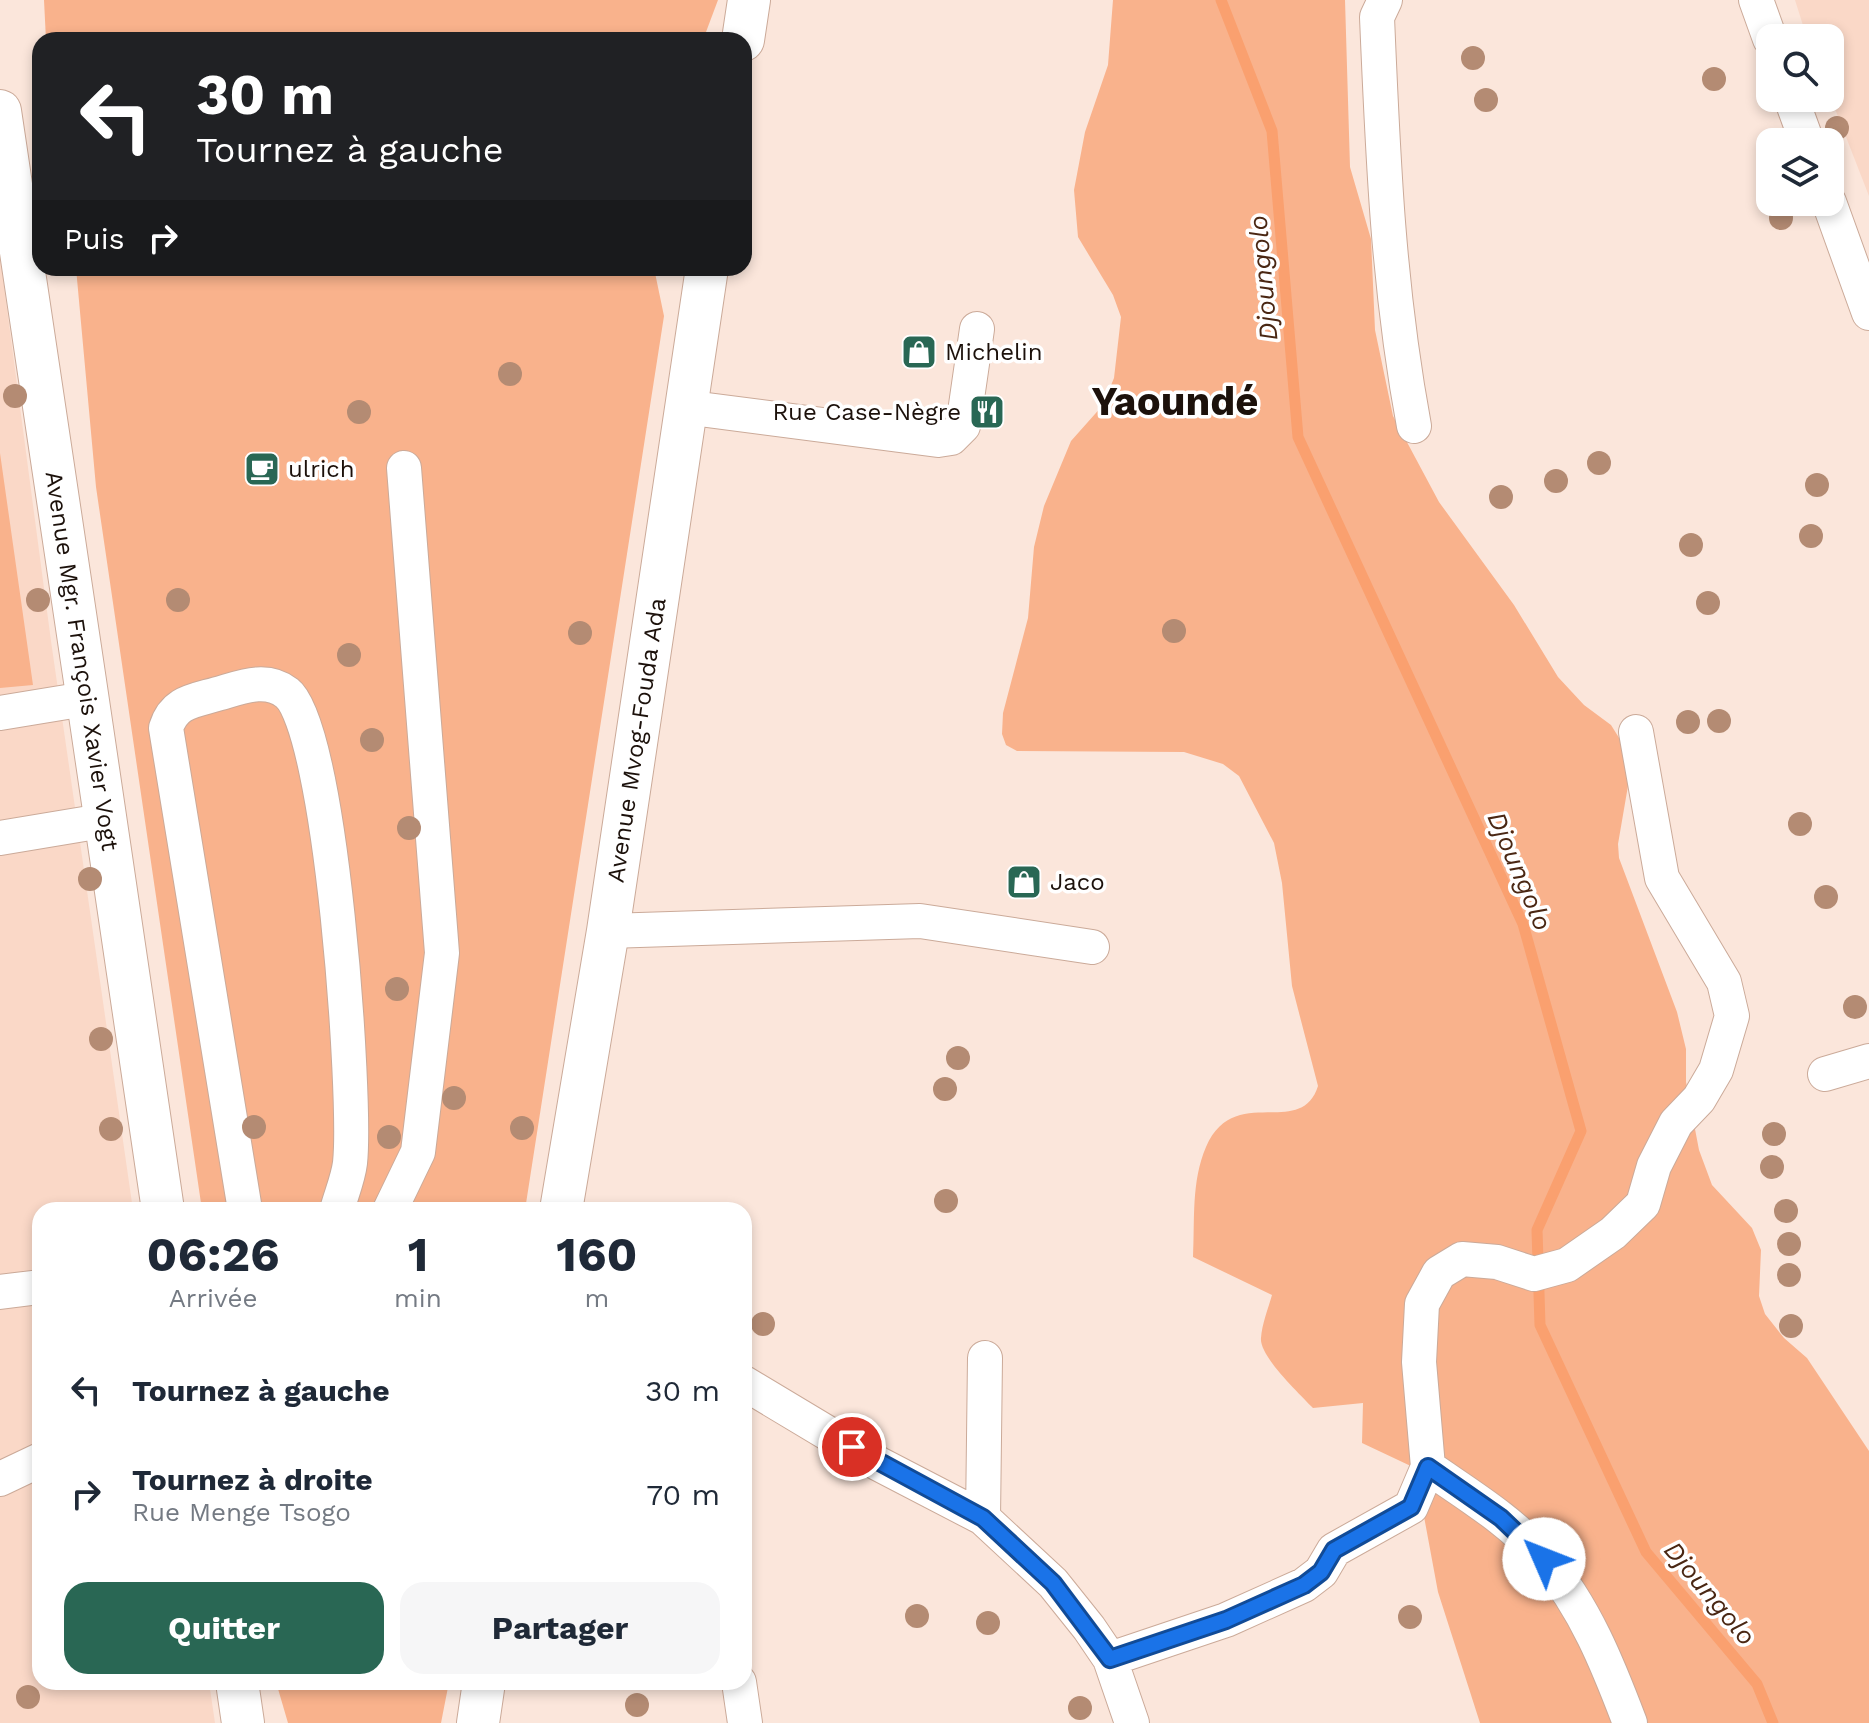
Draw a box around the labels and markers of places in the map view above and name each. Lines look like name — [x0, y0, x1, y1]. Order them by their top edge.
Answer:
shop icon: Michelin — [900, 333, 938, 371]
place label: Michelin — [945, 338, 1043, 366]
restaurant icon: Rue Case-Nègre — [968, 393, 1006, 431]
place label: Rue Case-Nègre — [772, 398, 961, 426]
cafe icon: ulrich — [243, 450, 281, 488]
place label: ulrich — [288, 455, 355, 483]
shop icon: Jaco — [1005, 863, 1043, 901]
place label: Jaco — [1050, 868, 1105, 896]
pin — [818, 1413, 886, 1481]

